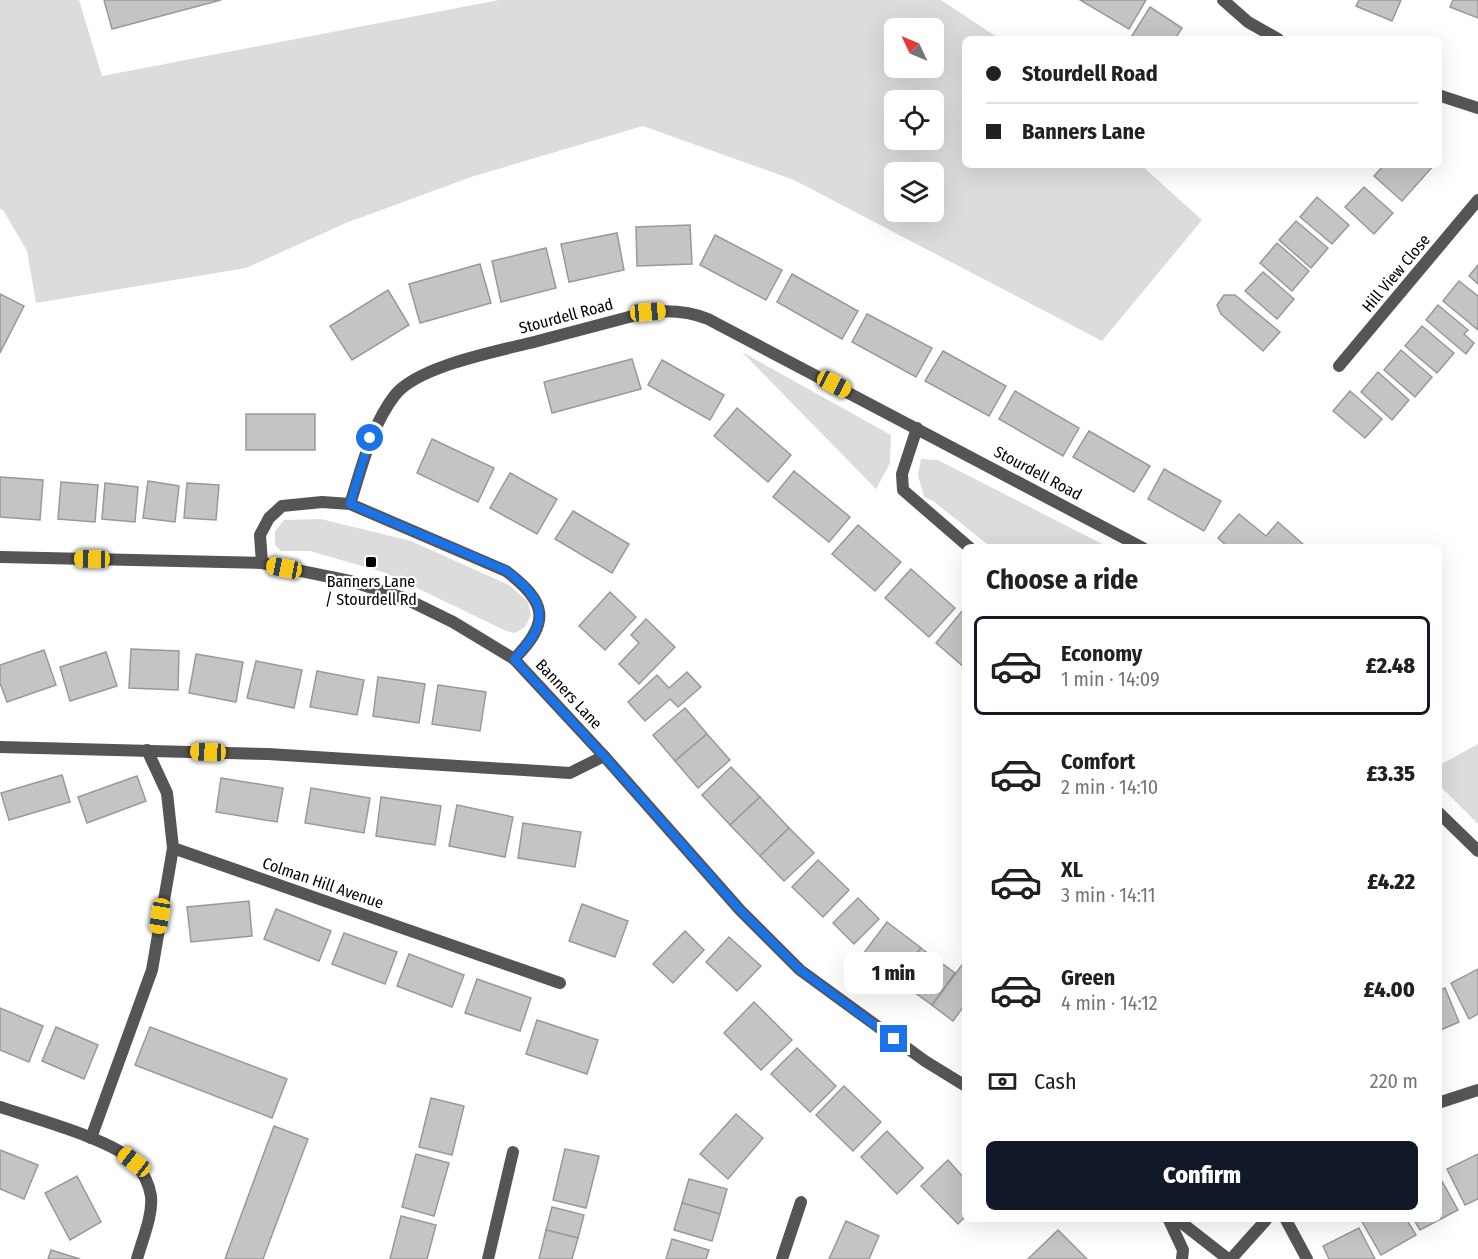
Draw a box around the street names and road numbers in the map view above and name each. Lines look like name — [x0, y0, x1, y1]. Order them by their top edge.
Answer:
street label: Hill View Close — [1358, 230, 1434, 316]
street label: Stourdell Road — [517, 294, 615, 338]
street label: Stourdell Road — [991, 442, 1085, 504]
street label: Banners Lane — [532, 655, 606, 733]
street label: Colman Hill Avenue — [260, 853, 386, 913]

